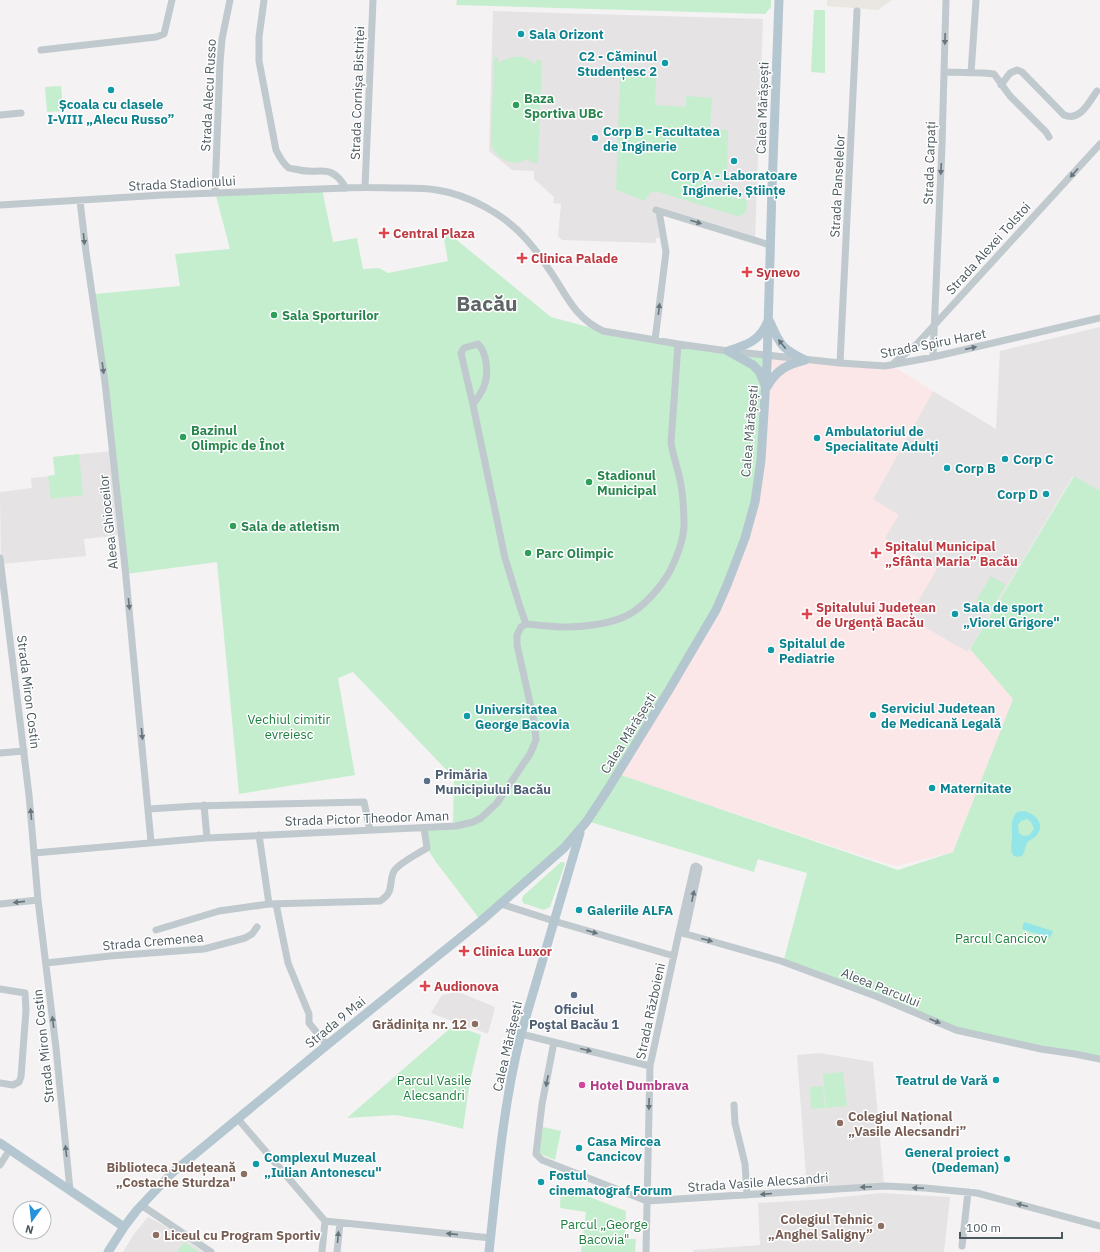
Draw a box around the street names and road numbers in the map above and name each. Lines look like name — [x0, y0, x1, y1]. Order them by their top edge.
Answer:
street label: Strada Cornișa Bistriței — [347, 26, 368, 160]
street label: Strada Alecu Russo — [197, 38, 220, 152]
street label: Calea Mărășești — [752, 62, 773, 154]
street label: Strada Carpați — [920, 121, 939, 205]
street label: Strada Panselelor — [826, 134, 849, 238]
street label: Strada Stadionului — [128, 172, 236, 195]
street label: Strada Alexei Tolstoi — [942, 199, 1034, 298]
street label: Strada Spiru Haret — [879, 325, 987, 362]
street label: Calea Mărășești — [737, 384, 762, 478]
street label: Aleea Ghioceilor — [95, 473, 122, 570]
street label: Strada Miron Costin — [13, 634, 44, 750]
street label: Calea Mărășești — [597, 690, 660, 777]
street label: Strada Pictor Theodor Aman — [285, 807, 450, 830]
street label: Strada Cremenea — [102, 929, 204, 954]
street label: Strada Războieni — [632, 961, 669, 1061]
street label: Aleea Parcului — [839, 964, 923, 1011]
street label: Strada Miron Costin — [29, 988, 58, 1104]
street label: Strada 9 Mai — [302, 993, 369, 1052]
street label: Calea Mărășești — [489, 999, 526, 1093]
street label: Strada Vasile Alecsandri — [687, 1169, 829, 1196]

